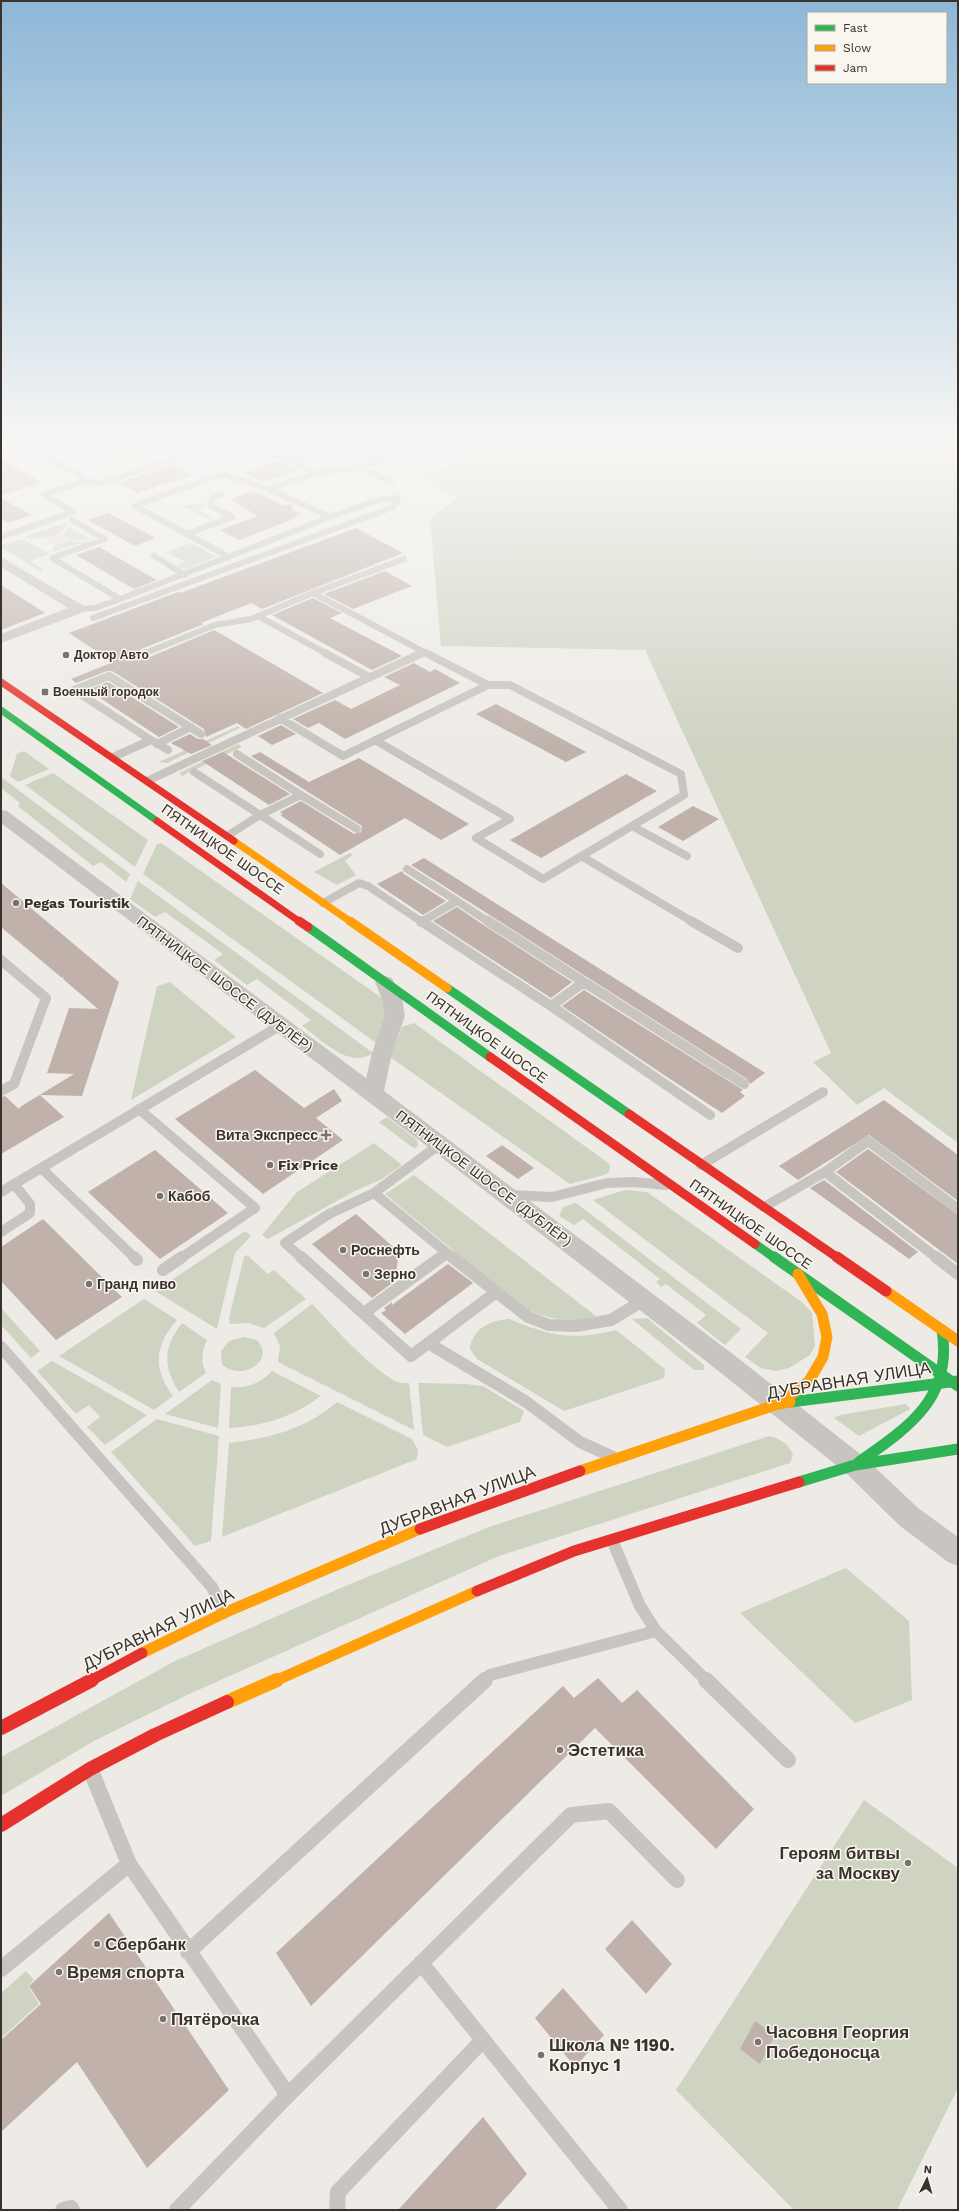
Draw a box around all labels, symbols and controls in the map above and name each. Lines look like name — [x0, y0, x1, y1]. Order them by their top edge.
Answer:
legend — [807, 12, 947, 84]
text: Fast — [843, 21, 868, 35]
text: Slow — [843, 41, 871, 55]
text: Jam — [843, 61, 868, 75]
place label: Доктор Авто — [74, 648, 149, 662]
marker: Доктор Авто — [61, 650, 71, 660]
place label: Военный городок — [53, 685, 160, 699]
marker: Военный городок — [40, 687, 50, 697]
street label: ПЯТНИЦКОЕ ШОССЕ — [159, 801, 287, 897]
place label: Pegas Touristik — [24, 895, 130, 911]
marker: Pegas Touristik — [11, 898, 21, 908]
street label: ПЯТНИЦКОЕ ШОССЕ (ДУБЛЁР) — [134, 913, 316, 1055]
street label: ПЯТНИЦКОЕ ШОССЕ — [423, 988, 551, 1086]
street label: ПЯТНИЦКОЕ ШОССЕ (ДУБЛЁР) — [393, 1107, 575, 1249]
place label: Вита Экспресс — [216, 1127, 318, 1143]
marker: Вита Экспресс — [321, 1130, 331, 1140]
place label: Fix Price — [278, 1157, 338, 1173]
marker: Fix Price — [265, 1160, 275, 1170]
street label: ПЯТНИЦКОЕ ШОССЕ — [687, 1176, 815, 1272]
place label: Кабоб — [168, 1188, 211, 1204]
marker: Кабоб — [155, 1191, 165, 1201]
place label: Роснефть — [351, 1242, 420, 1258]
marker: Роснефть — [338, 1245, 348, 1255]
place label: Зерно — [374, 1266, 416, 1282]
marker: Зерно — [361, 1269, 371, 1279]
place label: Гранд пиво — [97, 1276, 176, 1292]
marker: Гранд пиво — [84, 1279, 94, 1289]
street label: ДУБРАВНАЯ УЛИЦА — [766, 1357, 933, 1403]
street label: ДУБРАВНАЯ УЛИЦА — [376, 1461, 539, 1539]
street label: ДУБРАВНАЯ УЛИЦА — [79, 1583, 237, 1674]
place label: Эстетика — [568, 1740, 644, 1760]
marker: Эстетика — [555, 1745, 565, 1755]
place label: Героям битвы за Москву — [780, 1843, 901, 1883]
marker: Героям битвы за Москву — [903, 1858, 913, 1868]
place label: Сбербанк — [105, 1934, 187, 1954]
marker: Сбербанк — [92, 1939, 102, 1949]
place label: Время спорта — [67, 1962, 185, 1982]
marker: Время спорта — [54, 1967, 64, 1977]
place label: Пятёрочка — [171, 2009, 260, 2029]
marker: Пятёрочка — [158, 2014, 168, 2024]
place label: Часовня Георгия Победоносца — [766, 2022, 909, 2062]
place label: Школа № 1190. Корпус 1 — [549, 2035, 675, 2075]
marker: Часовня Георгия Победоносца — [753, 2037, 763, 2047]
marker: Школа № 1190. Корпус 1 — [536, 2050, 546, 2060]
north arrow — [907, 2159, 947, 2199]
text: N — [923, 2163, 932, 2176]

